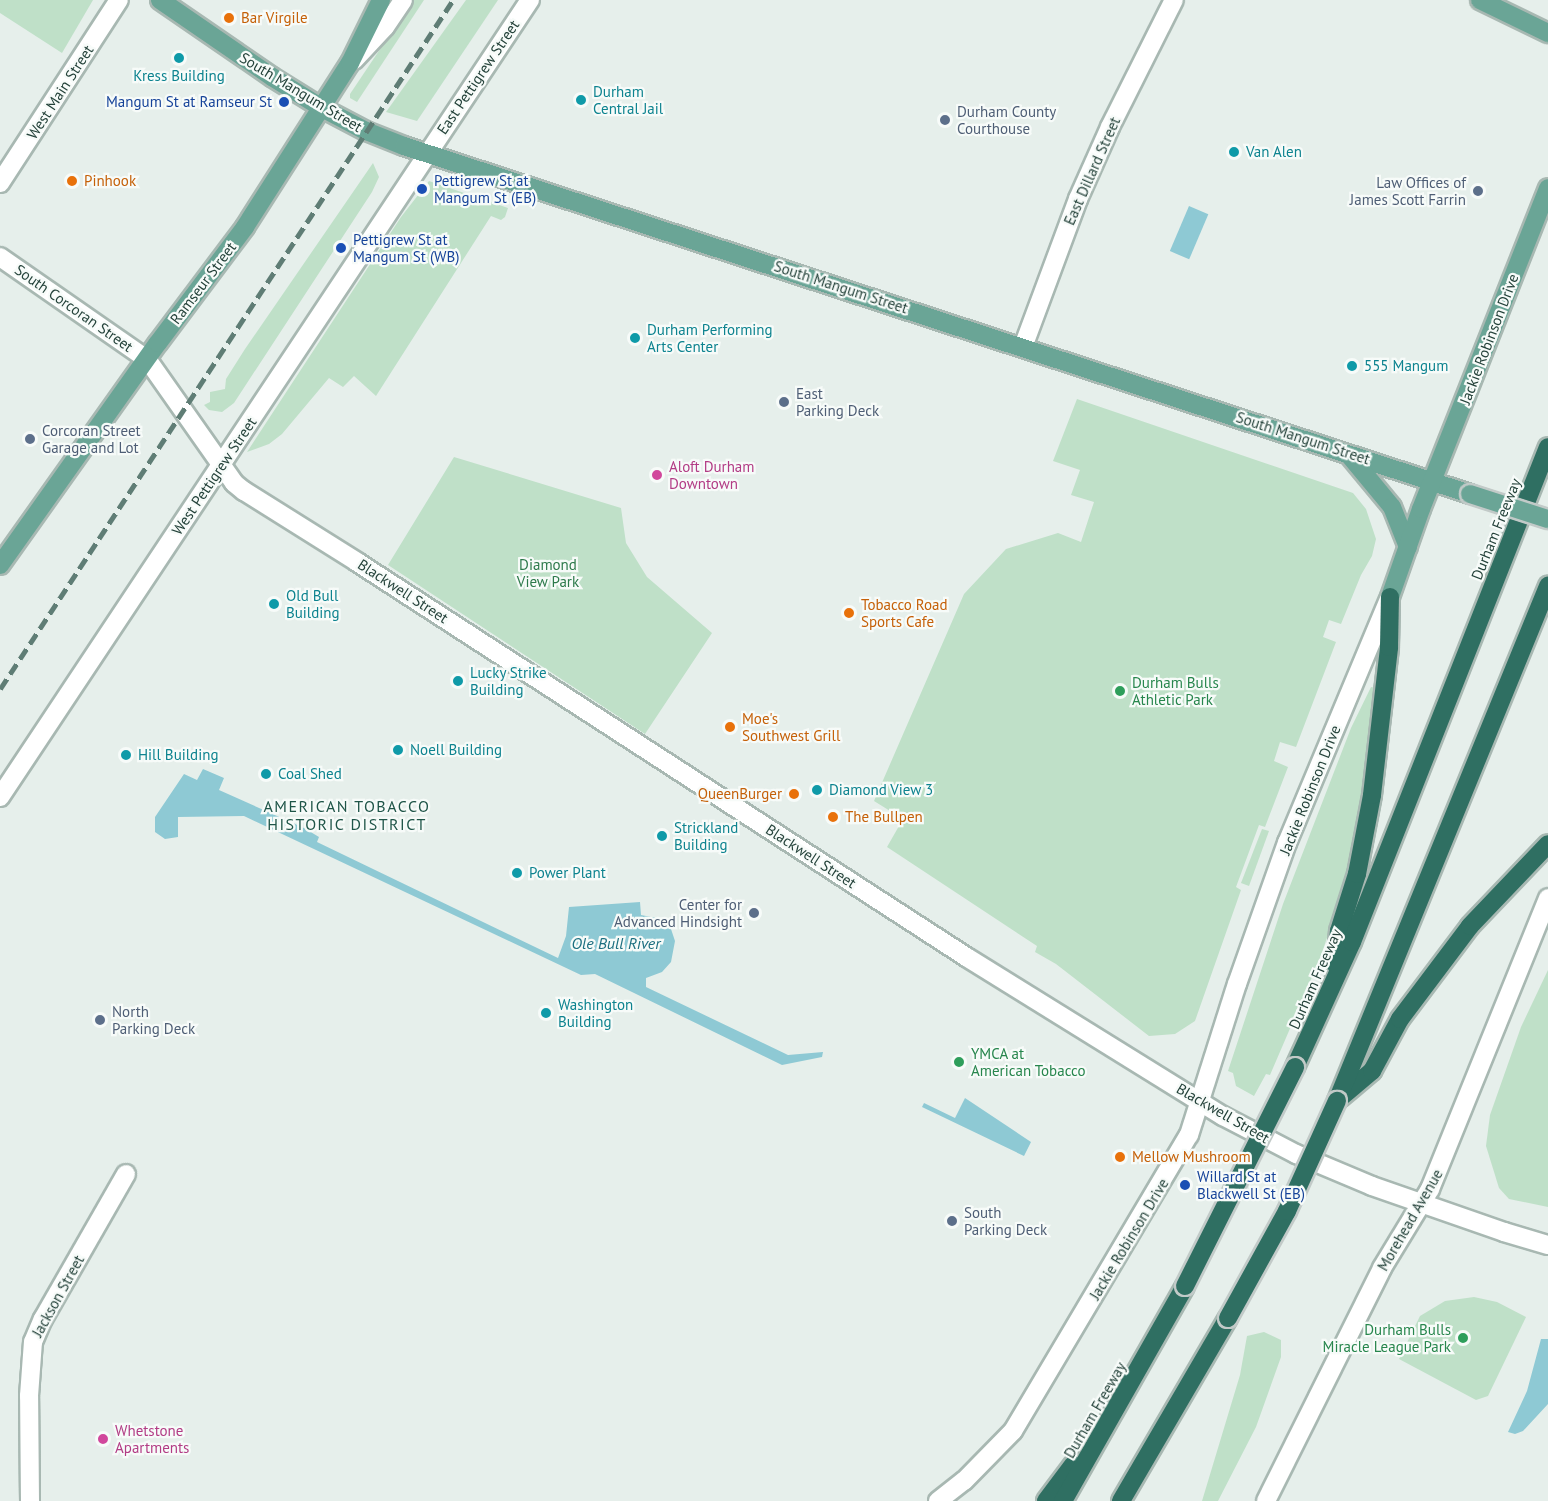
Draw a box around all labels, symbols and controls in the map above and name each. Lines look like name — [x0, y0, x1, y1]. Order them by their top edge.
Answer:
place label: Bar Virgile — [241, 9, 308, 27]
marker: Bar Virgile — [222, 11, 236, 25]
street label: East Pettigrew Street — [433, 16, 523, 138]
street label: West Main Street — [23, 42, 97, 142]
street label: South Mangum Street — [237, 48, 365, 136]
marker: Kress Building — [172, 51, 186, 65]
place label: Kress Building — [133, 67, 225, 85]
place label: Durham Central Jail — [593, 82, 663, 117]
place label: Mangum St at Ramseur St — [106, 93, 272, 111]
marker: Durham Central Jail — [574, 93, 588, 107]
marker: Mangum St at Ramseur St — [277, 95, 291, 109]
place label: Durham County Courthouse — [957, 102, 1056, 137]
marker: Durham County Courthouse — [938, 113, 952, 127]
street label: East Dillard Street — [1060, 114, 1124, 228]
place label: Van Alen — [1246, 143, 1302, 161]
marker: Van Alen — [1227, 145, 1241, 159]
place label: Pettigrew St at Mangum St (EB) — [434, 171, 536, 206]
place label: Pinhook — [84, 172, 136, 190]
place label: Law Offices of James Scott Farrin — [1350, 173, 1466, 208]
marker: Pinhook — [65, 174, 79, 188]
marker: Pettigrew St at Mangum St (EB) — [415, 182, 429, 196]
marker: Law Offices of James Scott Farrin — [1471, 184, 1485, 198]
place label: Pettigrew St at Mangum St (WB) — [353, 230, 459, 265]
street label: Ramseur Street — [166, 239, 240, 327]
marker: Pettigrew St at Mangum St (WB) — [334, 241, 348, 255]
street label: South Mangum Street — [772, 257, 910, 317]
street label: South Corcoran Street — [11, 260, 137, 356]
street label: Jackie Robinson Drive — [1456, 271, 1522, 407]
place label: Durham Performing Arts Center — [647, 320, 773, 355]
marker: Durham Performing Arts Center — [628, 331, 642, 345]
place label: 555 Mangum — [1364, 357, 1448, 375]
marker: 555 Mangum — [1345, 359, 1359, 373]
place label: East Parking Deck — [796, 384, 879, 419]
marker: East Parking Deck — [777, 395, 791, 409]
street label: South Mangum Street — [1234, 408, 1372, 468]
street label: West Pettigrew Street — [168, 414, 260, 538]
place label: Corcoran Street Garage and Lot — [42, 421, 141, 456]
marker: Corcoran Street Garage and Lot — [23, 432, 37, 446]
place label: Aloft Durham Downtown — [669, 457, 754, 492]
marker: Aloft Durham Downtown — [650, 468, 664, 482]
street label: Durham Freeway — [1467, 476, 1525, 582]
street label: Blackwell Street — [354, 555, 452, 627]
park label: Diamond View Park — [517, 555, 579, 590]
place label: Old Bull Building — [286, 586, 340, 621]
place label: Tobacco Road Sports Cafe — [861, 595, 948, 630]
marker: Old Bull Building — [267, 597, 281, 611]
marker: Tobacco Road Sports Cafe — [842, 606, 856, 620]
place label: Lucky Strike Building — [470, 663, 547, 698]
place label: Durham Bulls Athletic Park — [1132, 673, 1219, 708]
marker: Lucky Strike Building — [451, 674, 465, 688]
marker: Durham Bulls Athletic Park — [1113, 684, 1127, 698]
place label: Moe's Southwest Grill — [742, 709, 840, 744]
marker: Moe's Southwest Grill — [723, 720, 737, 734]
street label: Jackie Robinson Drive — [1276, 723, 1344, 857]
place label: Noell Building — [410, 741, 502, 759]
marker: Noell Building — [391, 743, 405, 757]
place label: Hill Building — [138, 746, 218, 764]
marker: Hill Building — [119, 748, 133, 762]
place label: Coal Shed — [278, 765, 342, 783]
marker: Coal Shed — [259, 767, 273, 781]
place label: Diamond View 3 — [829, 781, 934, 799]
marker: Diamond View 3 — [810, 783, 824, 797]
place label: QueenBurger — [698, 785, 782, 803]
marker: QueenBurger — [787, 787, 801, 801]
district label: AMERICAN TOBACCO HISTORIC DISTRICT — [263, 796, 431, 834]
place label: The Bullpen — [845, 808, 923, 826]
marker: The Bullpen — [826, 810, 840, 824]
place label: Strickland Building — [674, 818, 738, 853]
street label: Blackwell Street — [762, 820, 860, 892]
marker: Strickland Building — [655, 829, 669, 843]
place label: Power Plant — [529, 864, 606, 882]
marker: Power Plant — [510, 866, 524, 880]
place label: Center for Advanced Hindsight — [614, 895, 742, 930]
marker: Center for Advanced Hindsight — [747, 906, 761, 920]
street label: Durham Freeway — [1285, 926, 1345, 1032]
water label: Ole Bull River — [572, 933, 660, 953]
place label: Washington Building — [558, 995, 633, 1030]
place label: North Parking Deck — [112, 1002, 195, 1037]
marker: Washington Building — [539, 1006, 553, 1020]
marker: North Parking Deck — [93, 1013, 107, 1027]
place label: YMCA at American Tobacco — [971, 1044, 1086, 1079]
marker: YMCA at American Tobacco — [952, 1055, 966, 1069]
street label: Blackwell Street — [1173, 1079, 1273, 1147]
place label: Mellow Mushroom — [1132, 1148, 1251, 1166]
marker: Mellow Mushroom — [1113, 1150, 1127, 1164]
street label: Morehead Avenue — [1374, 1166, 1446, 1274]
place label: Willard St at Blackwell St (EB) — [1197, 1167, 1305, 1202]
street label: Jackie Robinson Drive — [1086, 1175, 1172, 1303]
marker: Willard St at Blackwell St (EB) — [1178, 1178, 1192, 1192]
place label: South Parking Deck — [964, 1203, 1047, 1238]
marker: South Parking Deck — [945, 1214, 959, 1228]
street label: Jackson Street — [28, 1252, 88, 1340]
place label: Durham Bulls Miracle League Park — [1323, 1320, 1451, 1355]
marker: Durham Bulls Miracle League Park — [1456, 1331, 1470, 1345]
street label: Durham Freeway — [1060, 1359, 1130, 1461]
place label: Whetstone Apartments — [115, 1421, 189, 1456]
marker: Whetstone Apartments — [96, 1432, 110, 1446]

